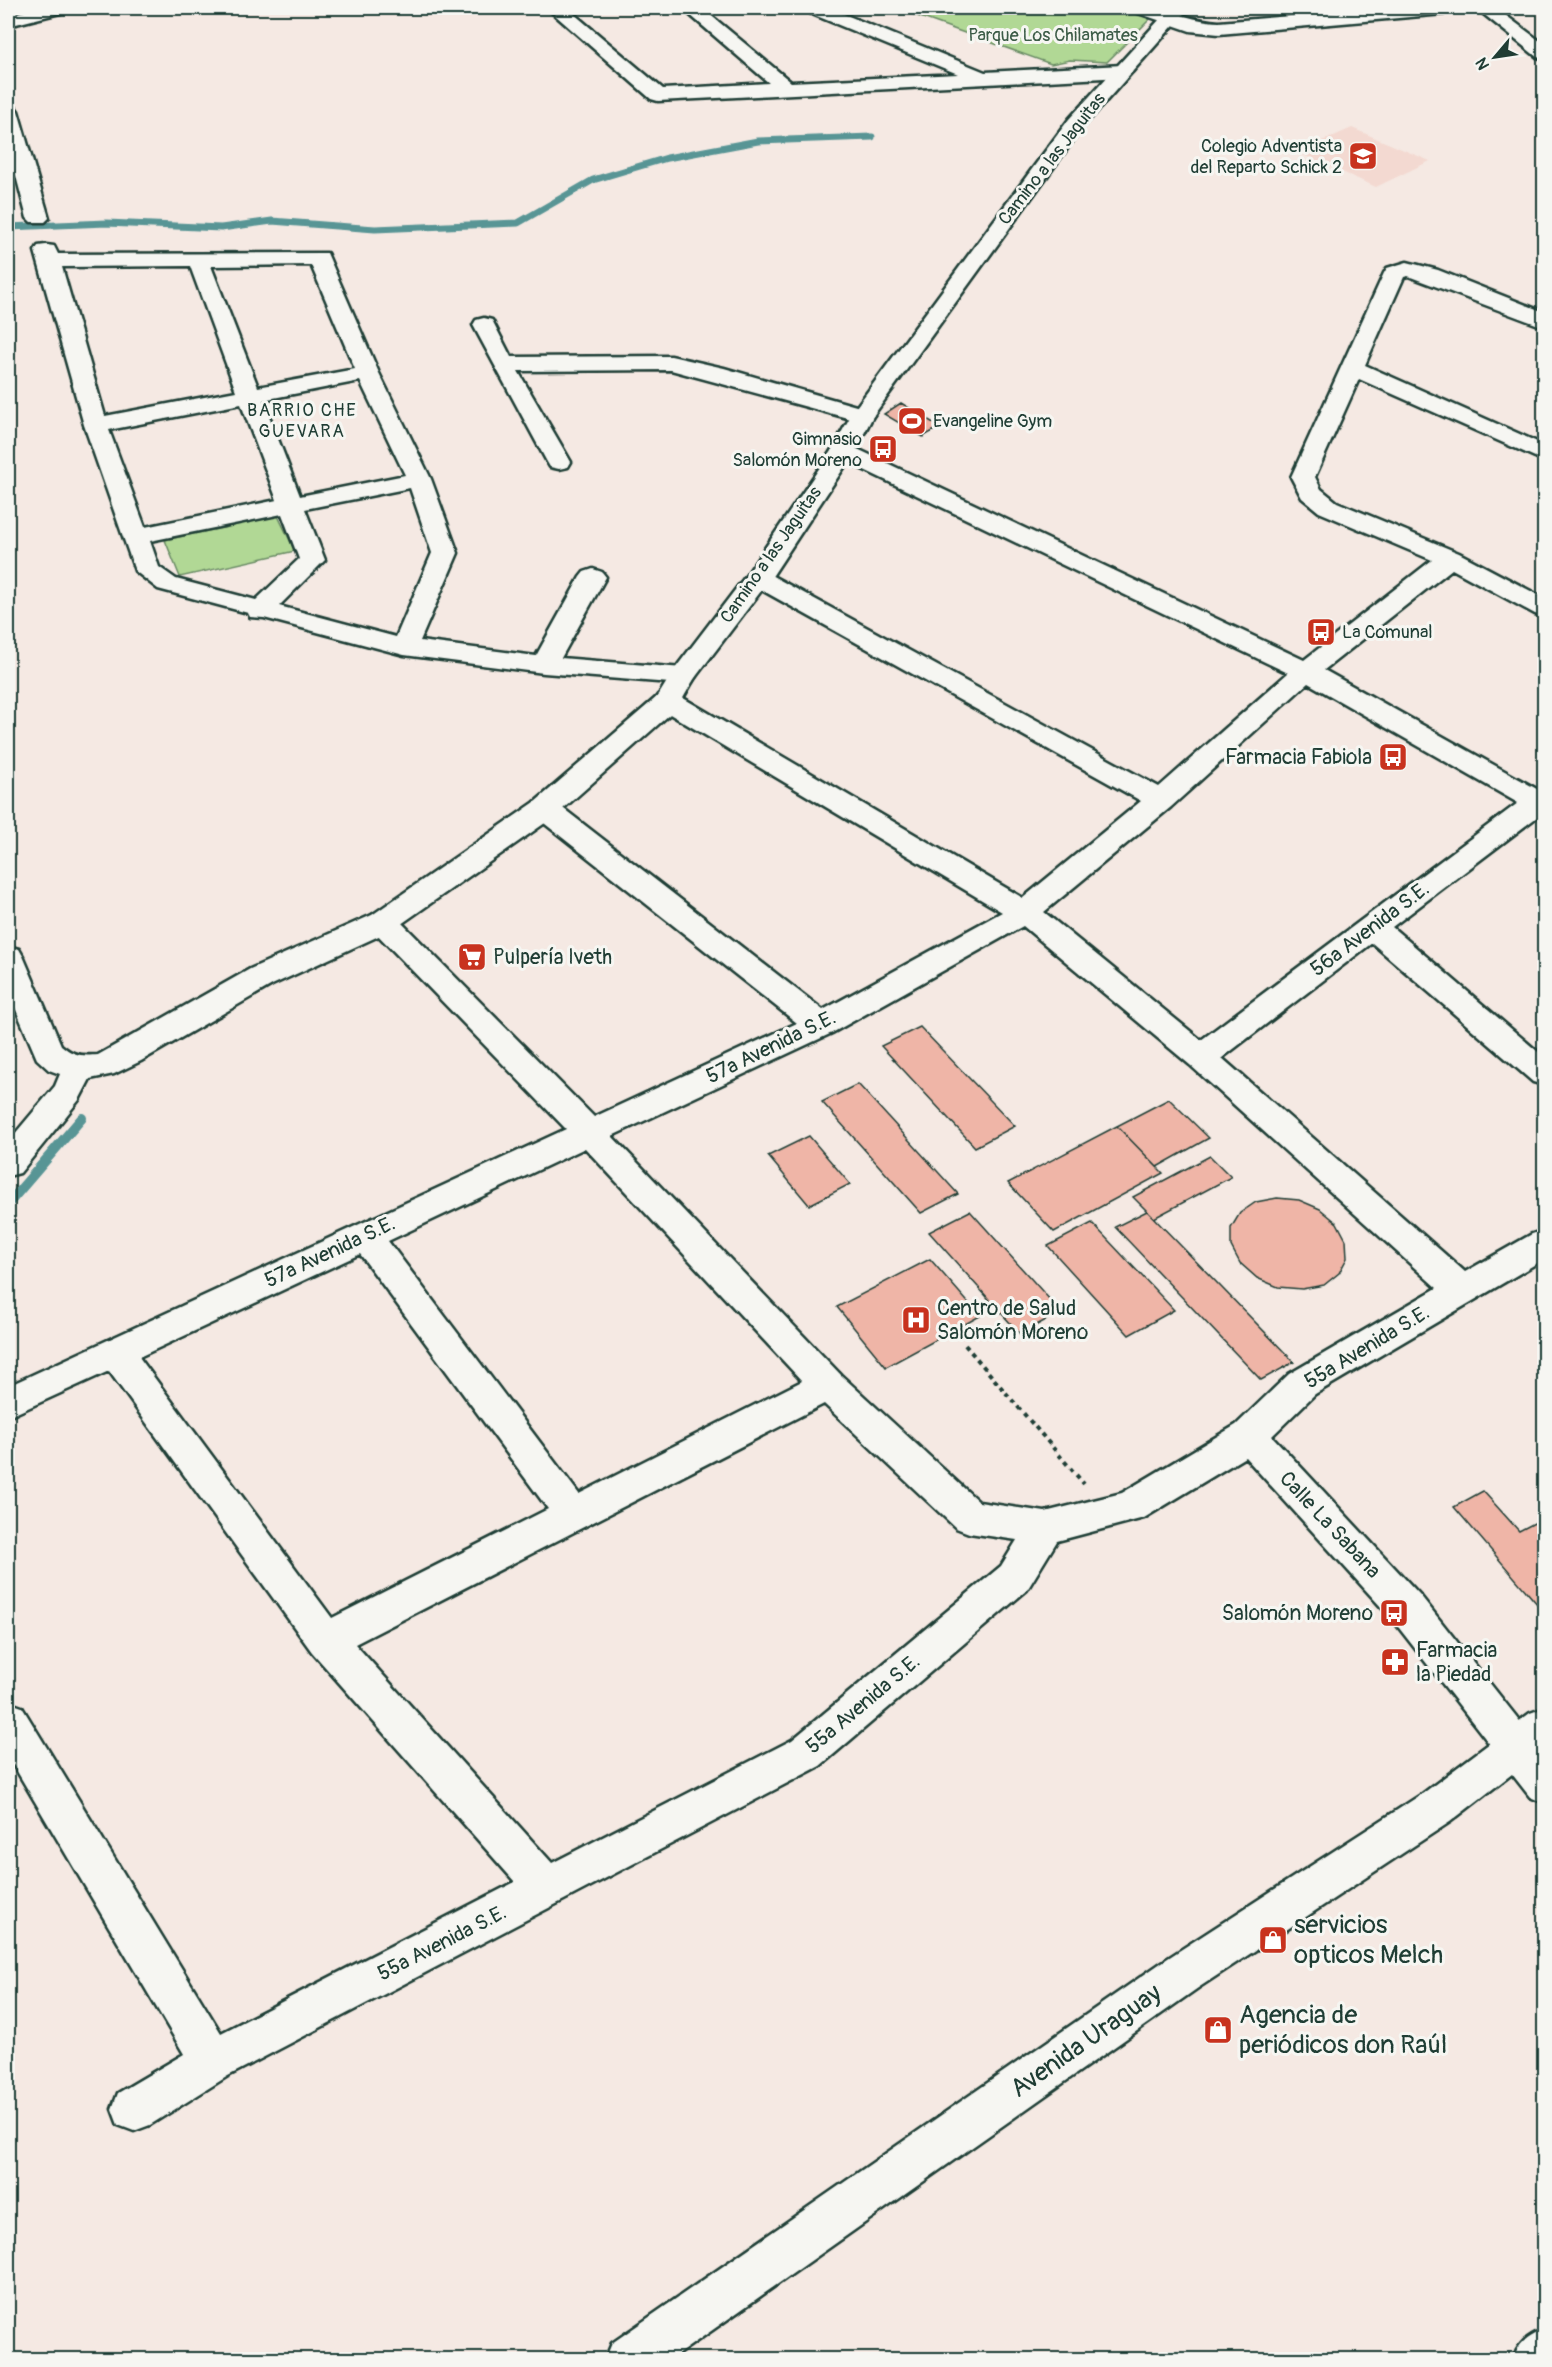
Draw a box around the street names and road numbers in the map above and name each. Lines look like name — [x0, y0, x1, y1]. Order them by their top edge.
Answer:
street label: Camino a las Jaguitas — [993, 88, 1111, 230]
street label: Camino a las Jaguitas — [715, 482, 827, 628]
street label: 56a Avenida S.E. — [1305, 875, 1435, 983]
street label: 57a Avenida S.E. — [702, 1004, 840, 1090]
street label: 57a Avenida S.E. — [260, 1210, 400, 1294]
street label: 55a Avenida S.E. — [1299, 1299, 1435, 1395]
street label: Calle La Sabana — [1273, 1466, 1387, 1584]
street label: 55a Avenida S.E. — [800, 1648, 926, 1760]
street label: 55a Avenida S.E. — [373, 1899, 511, 1987]
street label: Avenida Uraguay — [1004, 1977, 1168, 2105]

